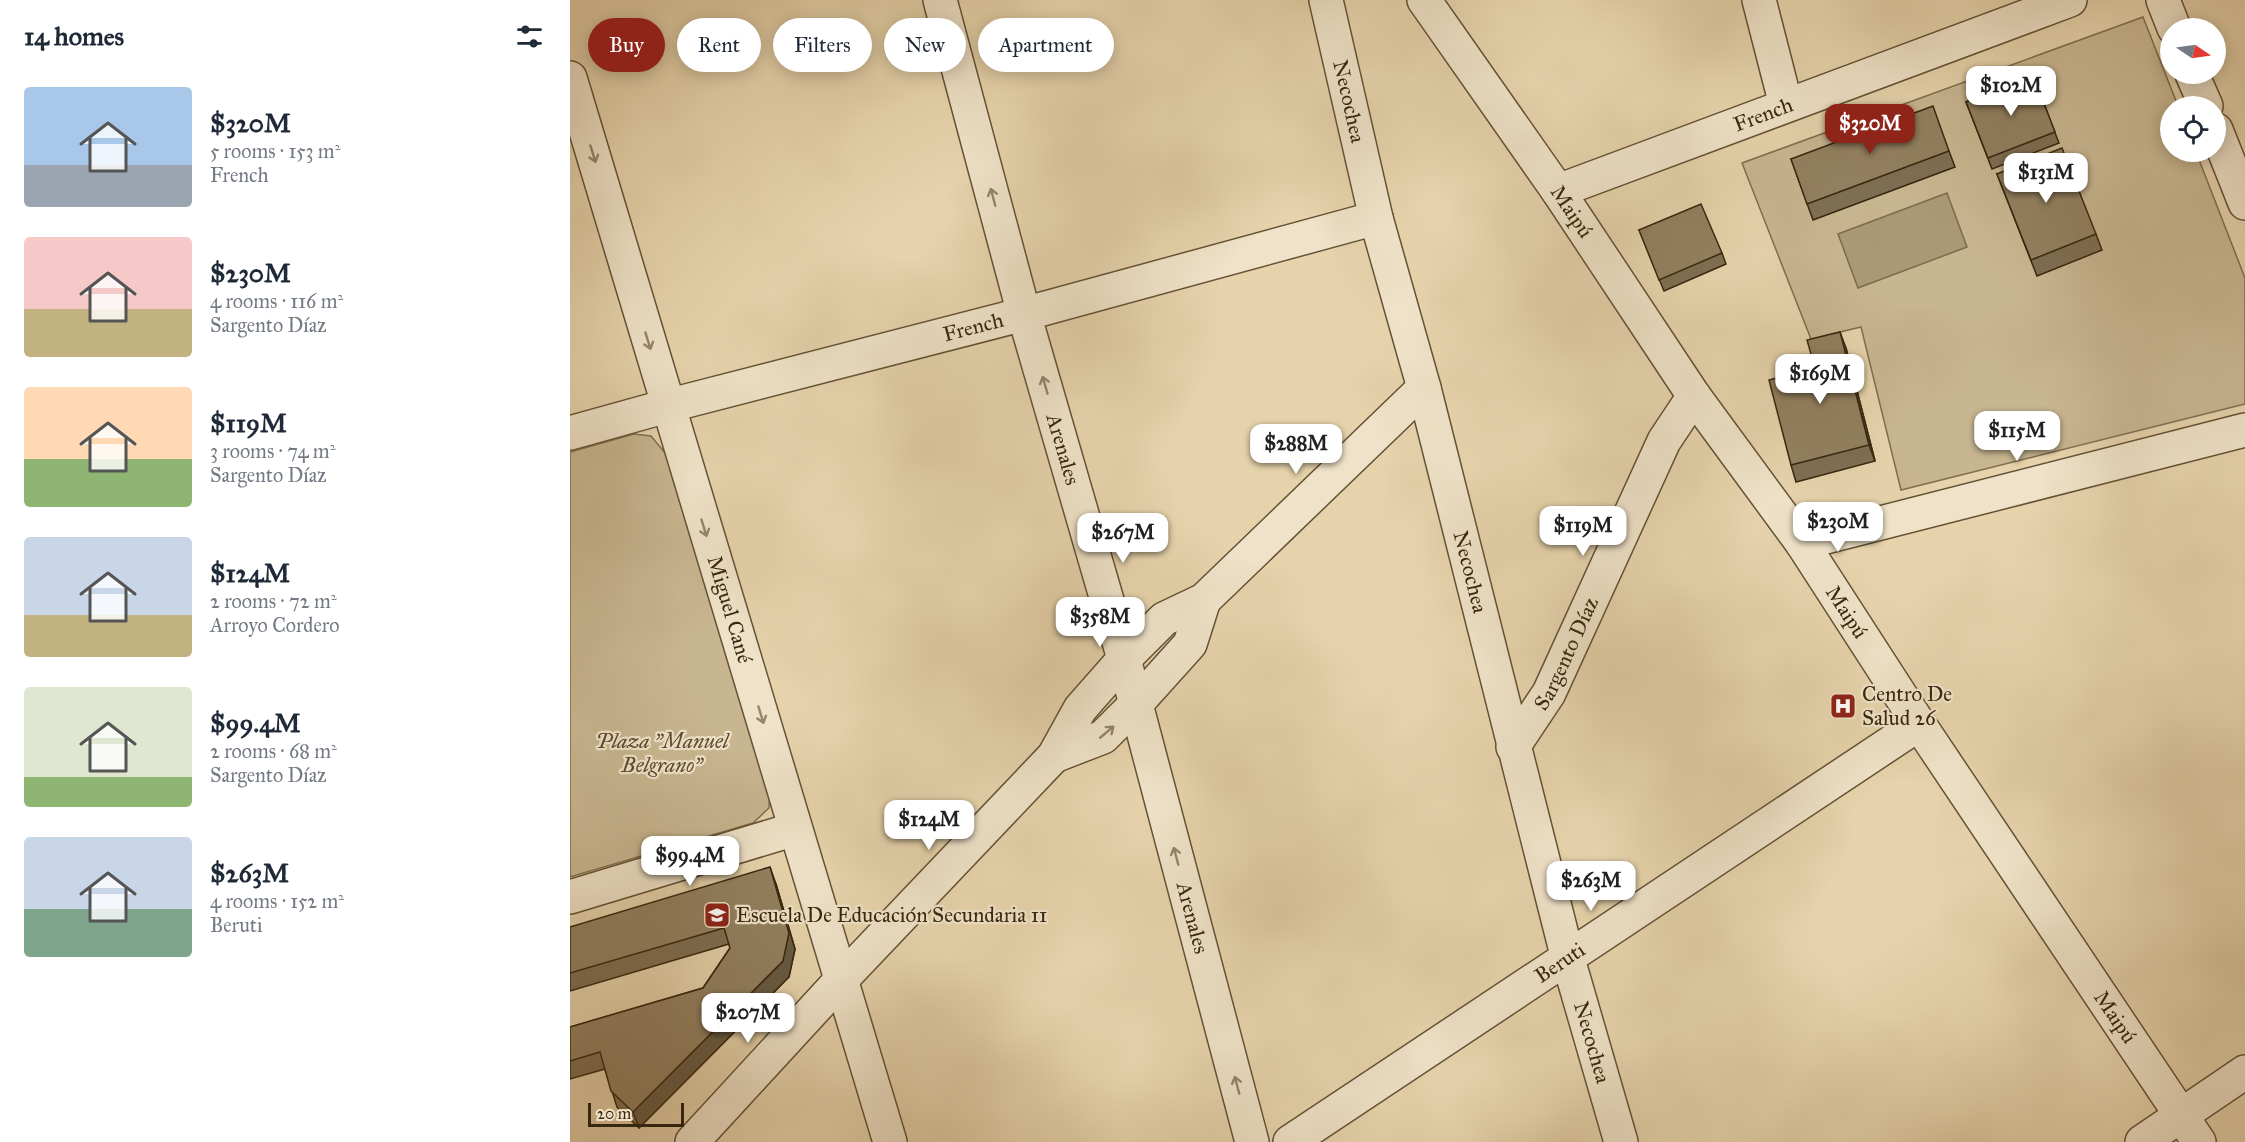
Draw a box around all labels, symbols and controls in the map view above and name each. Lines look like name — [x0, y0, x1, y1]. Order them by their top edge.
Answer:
chip: Buy — [588, 18, 665, 72]
chip: Rent — [677, 18, 761, 72]
chip: Filters — [773, 18, 872, 72]
chip: New — [884, 18, 966, 72]
chip: Apartment — [978, 18, 1114, 72]
north arrow — [2160, 18, 2226, 84]
map controls — [2160, 18, 2226, 162]
text: 14 homes — [24, 20, 124, 52]
icon: filters — [513, 20, 546, 53]
street label: Necochea — [1327, 58, 1371, 145]
pin: $102M — [1969, 66, 2053, 117]
text: $102M — [1980, 73, 2042, 97]
street label: French — [1730, 91, 1797, 137]
button: locate — [2160, 96, 2226, 162]
pin: $320M — [1828, 104, 1912, 155]
text: $320M — [210, 107, 291, 139]
icon: home — [72, 111, 144, 183]
text: $320M — [1839, 111, 1901, 135]
text: 5 rooms · 153 m² — [210, 139, 340, 163]
one-way arrow — [588, 145, 599, 164]
pin: $131M — [2004, 153, 2088, 204]
text: $131M — [2018, 160, 2074, 184]
text: French — [210, 163, 269, 187]
street label: Maipú — [1545, 180, 1599, 243]
one-way arrow — [987, 188, 998, 207]
text: $230M — [210, 257, 291, 289]
icon: home — [72, 261, 144, 333]
text: 4 rooms · 116 m² — [210, 289, 343, 313]
street label: French — [940, 307, 1007, 347]
text: Sargento Díaz — [210, 313, 326, 337]
one-way arrow — [643, 332, 654, 351]
pin: $169M — [1778, 354, 1862, 405]
text: $169M — [1789, 361, 1851, 385]
one-way arrow — [1039, 376, 1050, 395]
text: $119M — [210, 407, 287, 439]
street label: Arenales — [1040, 410, 1086, 488]
icon: home — [72, 411, 144, 483]
pin: $115M — [1975, 411, 2059, 462]
text: $115M — [1988, 418, 2046, 442]
pin: $288M — [1254, 424, 1338, 475]
text: $288M — [1264, 431, 1328, 455]
text: 3 rooms · 74 m² — [210, 439, 335, 463]
text: Sargento Díaz — [210, 463, 326, 487]
pin: $230M — [1796, 502, 1880, 553]
pin: $119M — [1541, 506, 1625, 557]
text: $230M — [1807, 509, 1869, 533]
pin: $267M — [1081, 513, 1165, 564]
text: $119M — [1553, 513, 1613, 537]
one-way arrow — [699, 518, 710, 537]
text: $267M — [1091, 520, 1155, 544]
street label: Necochea — [1448, 528, 1493, 616]
street label: Miguel Cané — [701, 553, 758, 667]
text: $124M — [210, 557, 290, 589]
icon: home — [72, 561, 144, 633]
street label: Maipú — [1820, 581, 1873, 644]
text: 2 rooms · 72 m² — [210, 589, 337, 613]
street label: Sargento Díaz — [1528, 592, 1604, 715]
pin: $358M — [1058, 597, 1142, 648]
text: $358M — [1070, 604, 1130, 628]
text: Arroyo Cordero — [210, 613, 339, 637]
place label: Centro De Salud 26 — [1862, 681, 1952, 731]
hospital icon: Centro De Salud 26 — [1828, 691, 1858, 721]
one-way arrow — [756, 705, 767, 724]
text: $99.4M — [210, 707, 300, 739]
icon: home — [72, 711, 144, 783]
one-way arrow — [1099, 726, 1115, 739]
park label: Plaza "Manuel Belgrano" — [596, 728, 731, 778]
text: 2 rooms · 68 m² — [210, 739, 337, 763]
text: Sargento Díaz — [210, 763, 326, 787]
pin: $124M — [887, 800, 971, 851]
text: $124M — [898, 807, 960, 831]
pin: $99.4M — [641, 836, 739, 887]
text: $99.4M — [655, 843, 725, 867]
one-way arrow — [1170, 847, 1182, 866]
text: $263M — [210, 857, 289, 889]
icon: home — [72, 861, 144, 933]
pin: $263M — [1549, 861, 1633, 912]
text: $263M — [1561, 868, 1621, 892]
street label: Arenales — [1170, 878, 1214, 956]
text: 4 rooms · 152 m² — [210, 889, 344, 913]
school or university icon: Escuela De Educación Secundaria 11 — [702, 900, 732, 930]
place label: Escuela De Educación Secundaria 11 — [736, 902, 1047, 928]
text: Beruti — [210, 913, 262, 937]
street label: Beruti — [1530, 936, 1590, 989]
street label: Maipú — [2088, 986, 2142, 1048]
pin: $207M — [706, 993, 790, 1044]
street label: Necochea — [1568, 998, 1616, 1086]
text: $207M — [716, 1000, 780, 1024]
one-way arrow — [1231, 1076, 1242, 1095]
scale bar — [588, 1100, 684, 1128]
text: 20 m — [597, 1104, 631, 1123]

